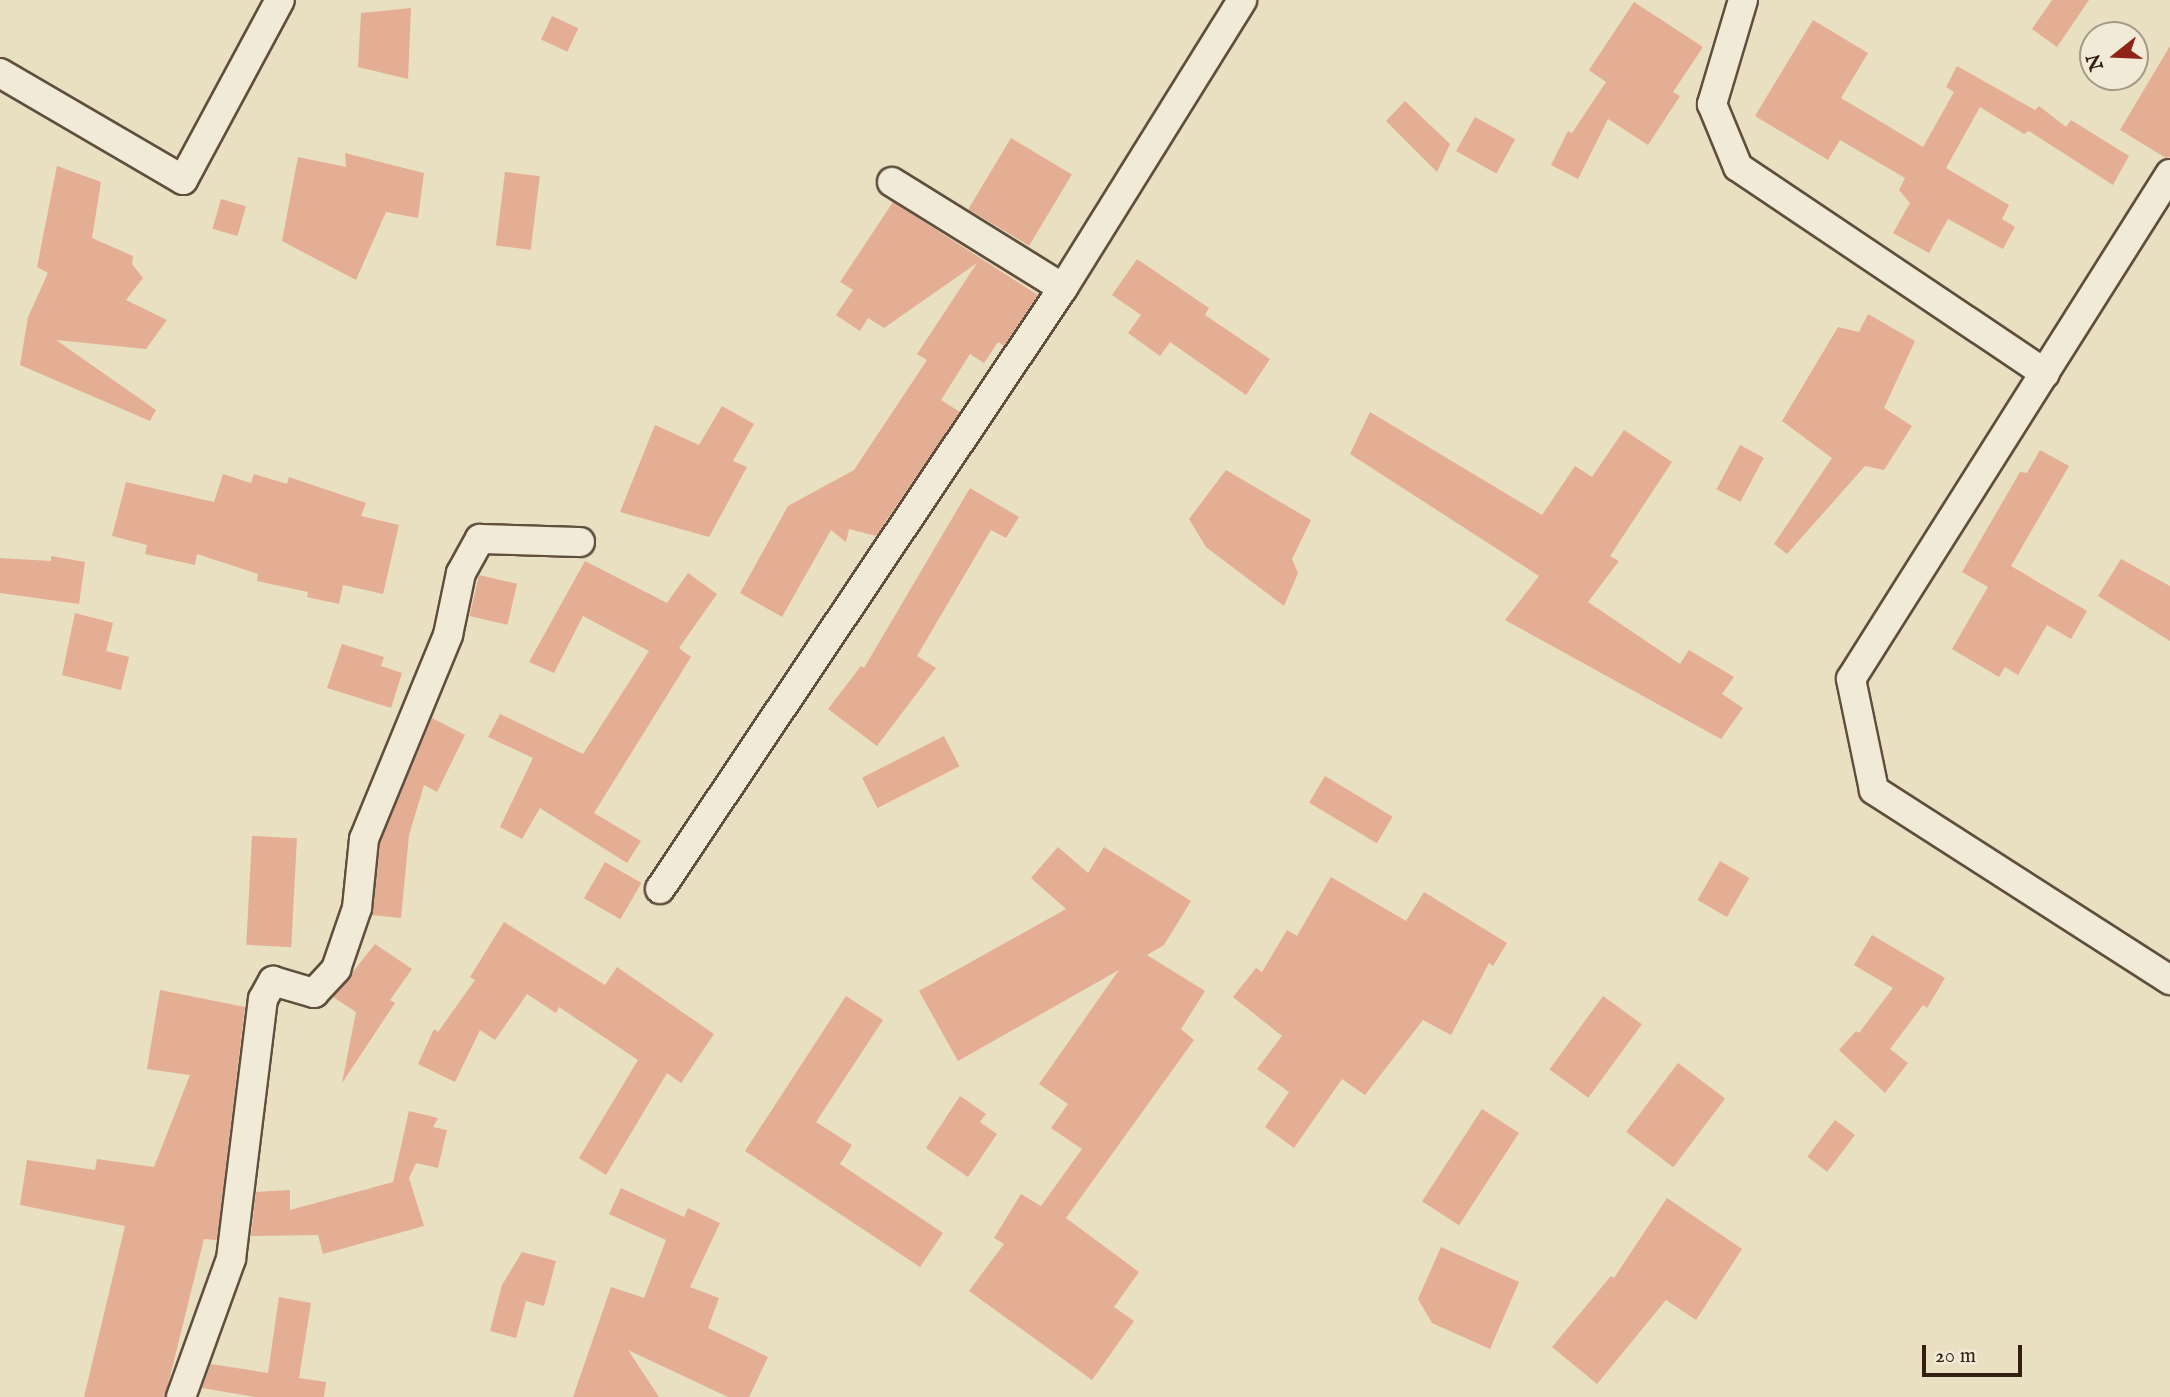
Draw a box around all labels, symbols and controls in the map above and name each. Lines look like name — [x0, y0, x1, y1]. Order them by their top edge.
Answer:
north arrow — [2079, 21, 2149, 91]
text: N — [2082, 50, 2110, 73]
scale bar — [1925, 1330, 2025, 1374]
text: 20 m — [1935, 1343, 1976, 1370]

